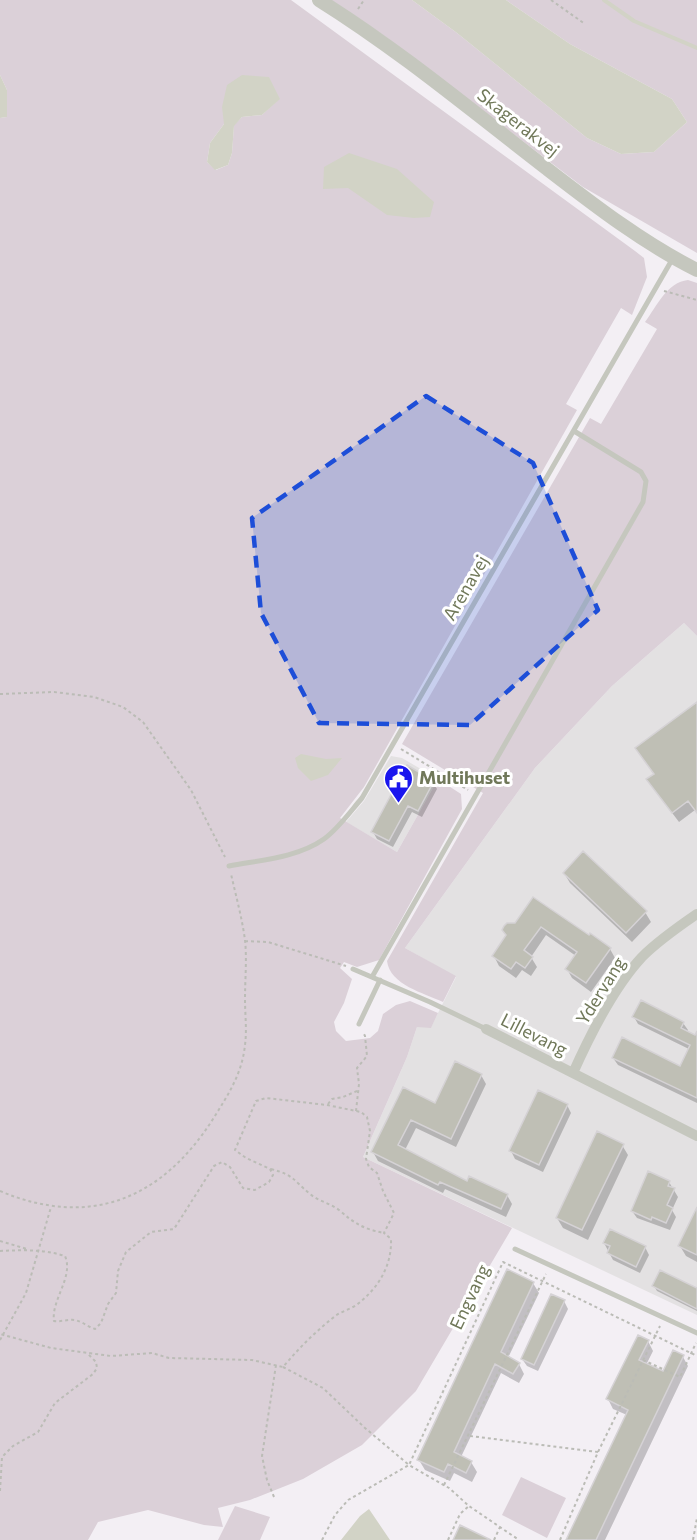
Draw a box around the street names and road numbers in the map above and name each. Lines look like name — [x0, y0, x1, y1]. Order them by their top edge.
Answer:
street label: Skagerakvej — [473, 83, 564, 161]
street label: Arenavej — [438, 551, 492, 624]
street label: Ydervang — [571, 952, 630, 1028]
street label: Lillevang — [497, 1008, 572, 1060]
street label: Engvang — [444, 1260, 494, 1333]

